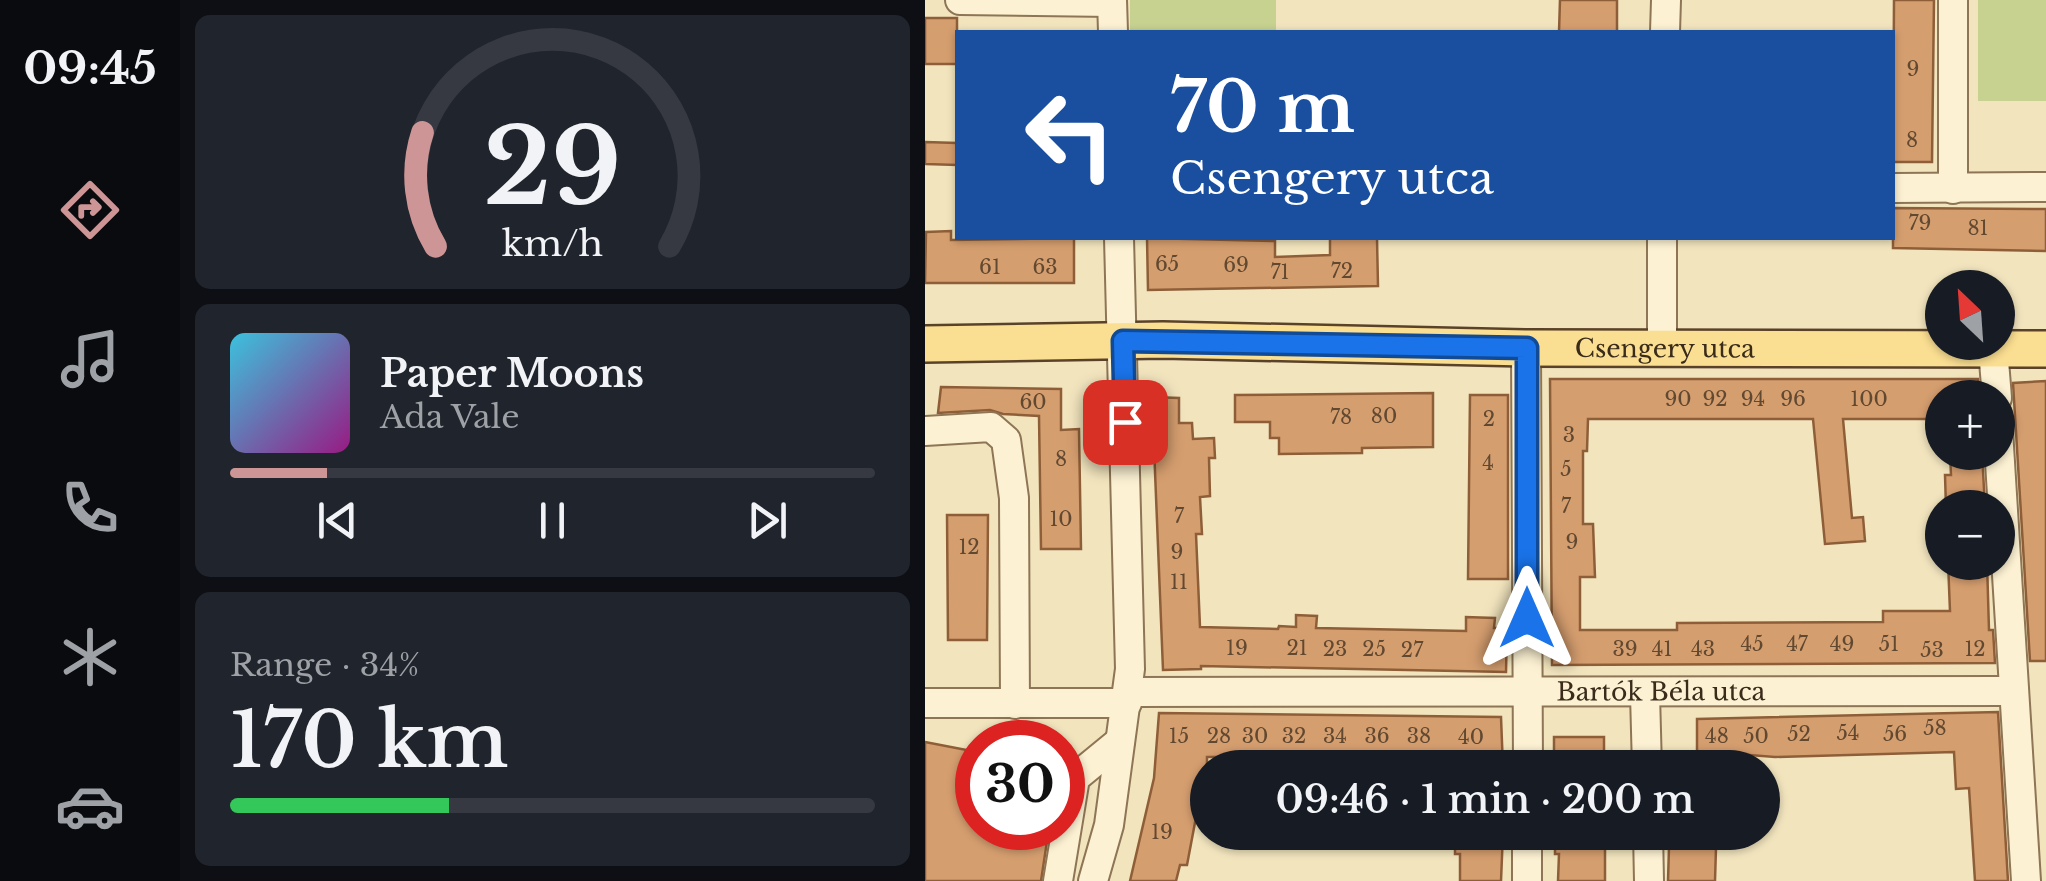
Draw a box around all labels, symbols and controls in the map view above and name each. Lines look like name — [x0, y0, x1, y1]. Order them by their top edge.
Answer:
text: 09:45 — [23, 40, 157, 96]
house number: 9 — [1907, 57, 1919, 81]
text: 70 m — [1170, 64, 1355, 151]
icon: left — [1005, 70, 1135, 200]
text: 29 — [484, 103, 621, 232]
house number: 8 — [1906, 128, 1918, 152]
text: Csengery utca — [1170, 150, 1494, 206]
icon: directions — [55, 175, 125, 245]
house number: 79 — [1909, 211, 1931, 235]
house number: 81 — [1967, 216, 1989, 240]
text: km/h — [502, 221, 603, 266]
house number: 65 — [1155, 252, 1179, 276]
house number: 69 — [1223, 253, 1249, 277]
house number: 61 — [979, 255, 1001, 279]
house number: 63 — [1032, 255, 1058, 279]
house number: 72 — [1331, 259, 1353, 283]
house number: 71 — [1271, 260, 1289, 284]
north arrow — [1925, 270, 2015, 360]
map controls — [1925, 270, 2015, 580]
icon: music — [55, 324, 125, 394]
street label: Csengery utca — [1575, 333, 1755, 364]
text: Paper Moons — [380, 350, 644, 397]
pin — [1083, 380, 1168, 465]
button: + — [1925, 380, 2015, 470]
house number: 90 — [1664, 387, 1692, 411]
house number: 92 — [1702, 387, 1728, 411]
house number: 94 — [1741, 387, 1765, 411]
house number: 96 — [1780, 387, 1806, 411]
house number: 100 — [1850, 387, 1888, 411]
house number: 60 — [1019, 390, 1047, 414]
icon: arrive — [1098, 395, 1153, 450]
text: Ada Vale — [380, 397, 520, 437]
house number: 80 — [1371, 404, 1397, 428]
house number: 78 — [1330, 405, 1352, 429]
house number: 2 — [1483, 407, 1495, 431]
house number: 3 — [1563, 423, 1575, 447]
house number: 8 — [1055, 447, 1067, 471]
house number: 4 — [1482, 451, 1494, 475]
house number: 5 — [1560, 457, 1572, 481]
icon: phone — [55, 473, 125, 543]
button: − — [1925, 490, 2015, 580]
icon: previous — [310, 493, 365, 548]
icon: pause — [525, 493, 580, 548]
icon: next — [740, 493, 795, 548]
house number: 7 — [1561, 494, 1572, 518]
house number: 7 — [1174, 504, 1185, 528]
house number: 10 — [1049, 507, 1073, 531]
house number: 9 — [1566, 530, 1578, 554]
house number: 12 — [958, 535, 980, 559]
house number: 9 — [1171, 540, 1183, 564]
position arrow — [1475, 566, 1579, 670]
house number: 11 — [1170, 570, 1188, 594]
icon: climate — [55, 622, 125, 692]
house number: 45 — [1740, 632, 1764, 656]
house number: 47 — [1786, 632, 1809, 656]
house number: 49 — [1830, 632, 1854, 656]
house number: 51 — [1879, 632, 1899, 656]
house number: 19 — [1226, 636, 1248, 660]
house number: 21 — [1286, 636, 1308, 660]
house number: 23 — [1323, 637, 1347, 661]
house number: 25 — [1362, 637, 1386, 661]
house number: 39 — [1612, 637, 1638, 661]
house number: 41 — [1652, 637, 1672, 661]
house number: 43 — [1691, 637, 1715, 661]
house number: 12 — [1964, 637, 1986, 661]
house number: 27 — [1401, 638, 1424, 662]
house number: 53 — [1920, 638, 1944, 662]
text: Range · 34% — [230, 645, 420, 685]
street label: Bartók Béla utca — [1557, 676, 1766, 708]
text: 170 km — [230, 694, 508, 787]
house number: 58 — [1923, 716, 1947, 740]
speed limit sign: 30 — [955, 720, 1085, 850]
house number: 54 — [1836, 721, 1860, 745]
house number: 52 — [1787, 722, 1811, 746]
house number: 56 — [1883, 722, 1907, 746]
house number: 15 — [1169, 724, 1189, 748]
house number: 28 — [1207, 724, 1231, 748]
house number: 30 — [1242, 724, 1268, 748]
house number: 32 — [1282, 724, 1306, 748]
house number: 34 — [1323, 724, 1347, 748]
house number: 36 — [1364, 724, 1390, 748]
house number: 38 — [1407, 724, 1431, 748]
house number: 48 — [1705, 724, 1729, 748]
house number: 50 — [1743, 724, 1769, 748]
house number: 40 — [1458, 725, 1484, 749]
icon: car — [55, 771, 125, 841]
text: 09:46 · 1 min · 200 m — [1276, 776, 1694, 823]
house number: 19 — [1151, 820, 1173, 844]

